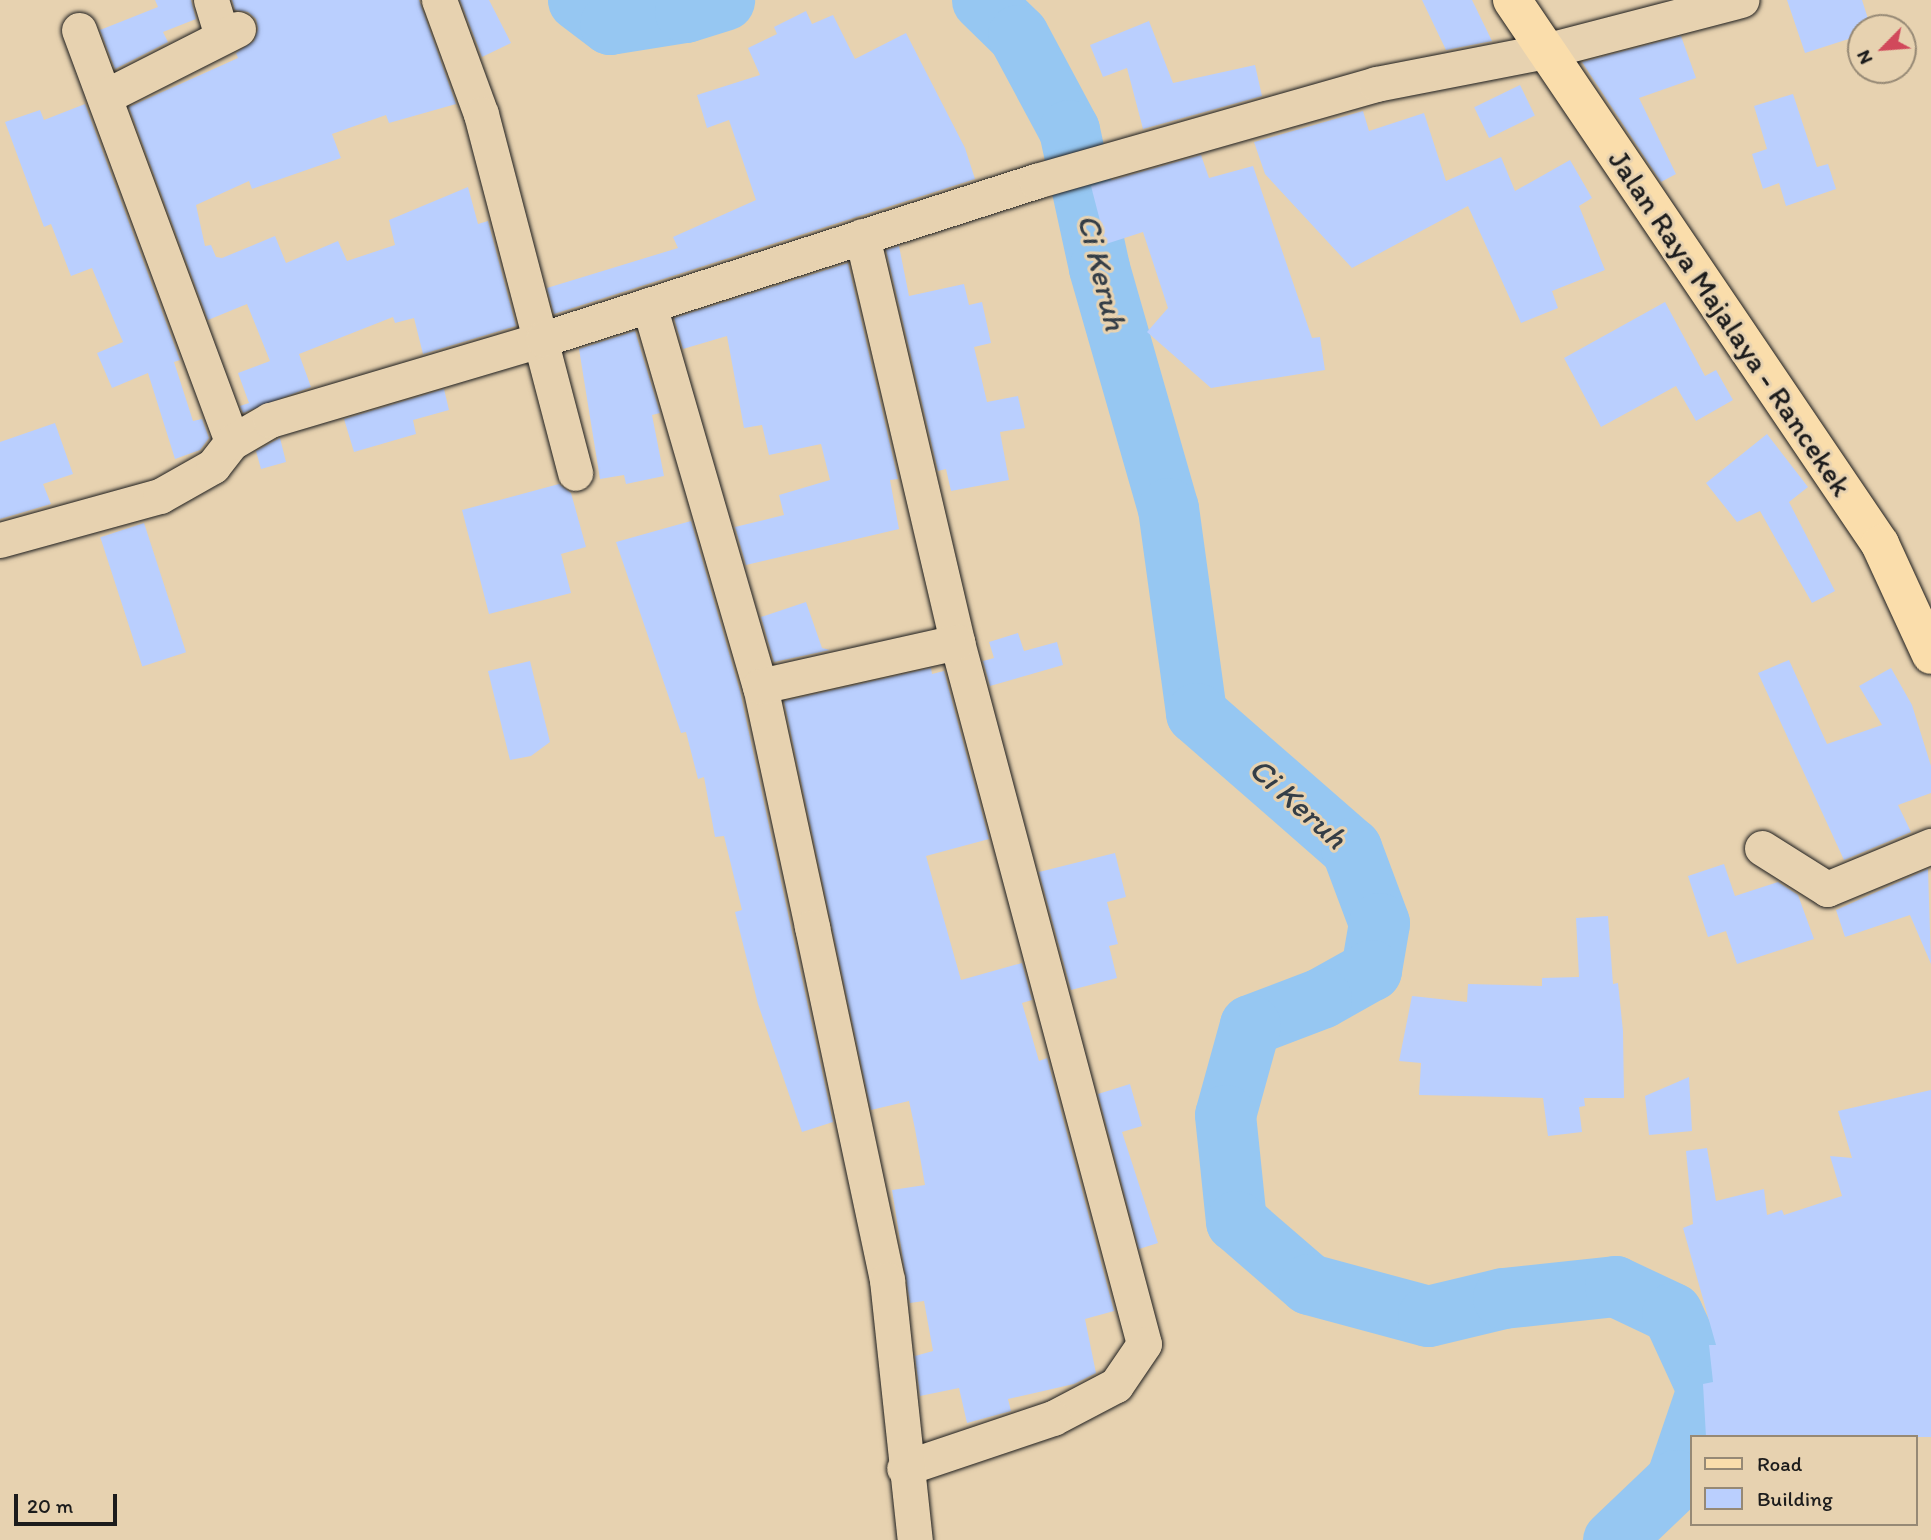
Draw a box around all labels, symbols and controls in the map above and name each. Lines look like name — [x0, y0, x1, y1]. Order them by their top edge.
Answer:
north arrow — [1847, 14, 1917, 84]
text: N — [1851, 47, 1877, 68]
street label: Jalan Raya Majalaya - Rancekek — [1601, 143, 1859, 503]
water label: Ci Keruh — [1069, 210, 1135, 334]
water label: Ci Keruh — [1241, 749, 1355, 857]
legend — [1689, 1435, 1917, 1526]
text: Road — [1757, 1451, 1802, 1476]
scale bar — [18, 1480, 121, 1524]
text: Building — [1757, 1486, 1833, 1511]
text: 20 m — [27, 1493, 73, 1518]

